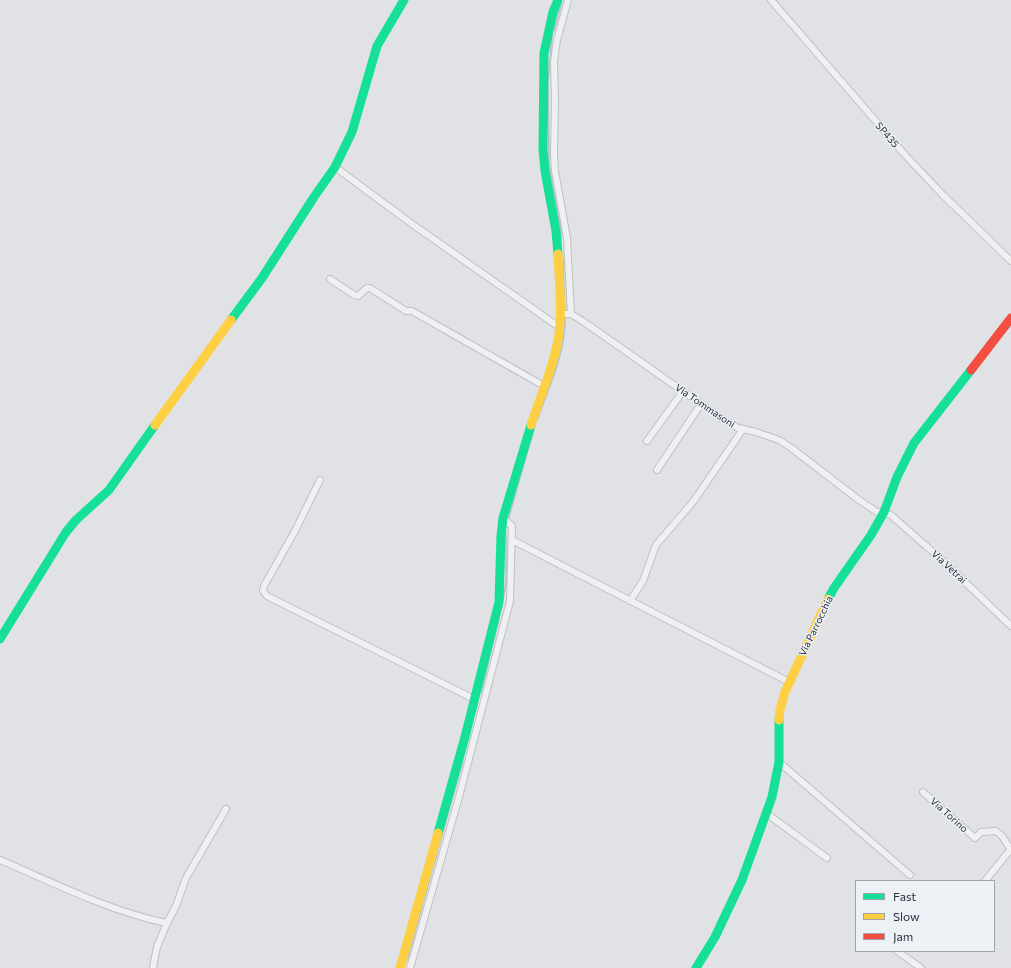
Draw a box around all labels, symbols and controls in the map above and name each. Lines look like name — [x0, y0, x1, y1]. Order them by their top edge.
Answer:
street label: SP435 — [873, 120, 901, 150]
street label: Via Tommasoni — [673, 382, 737, 430]
street label: Via Vetrai — [929, 548, 969, 586]
street label: Via Parrocchia — [796, 594, 836, 658]
street label: Via Torino — [928, 795, 970, 835]
legend — [855, 880, 995, 952]
text: Fast — [893, 889, 916, 903]
text: Slow — [893, 909, 920, 923]
text: Jam — [893, 929, 913, 943]

